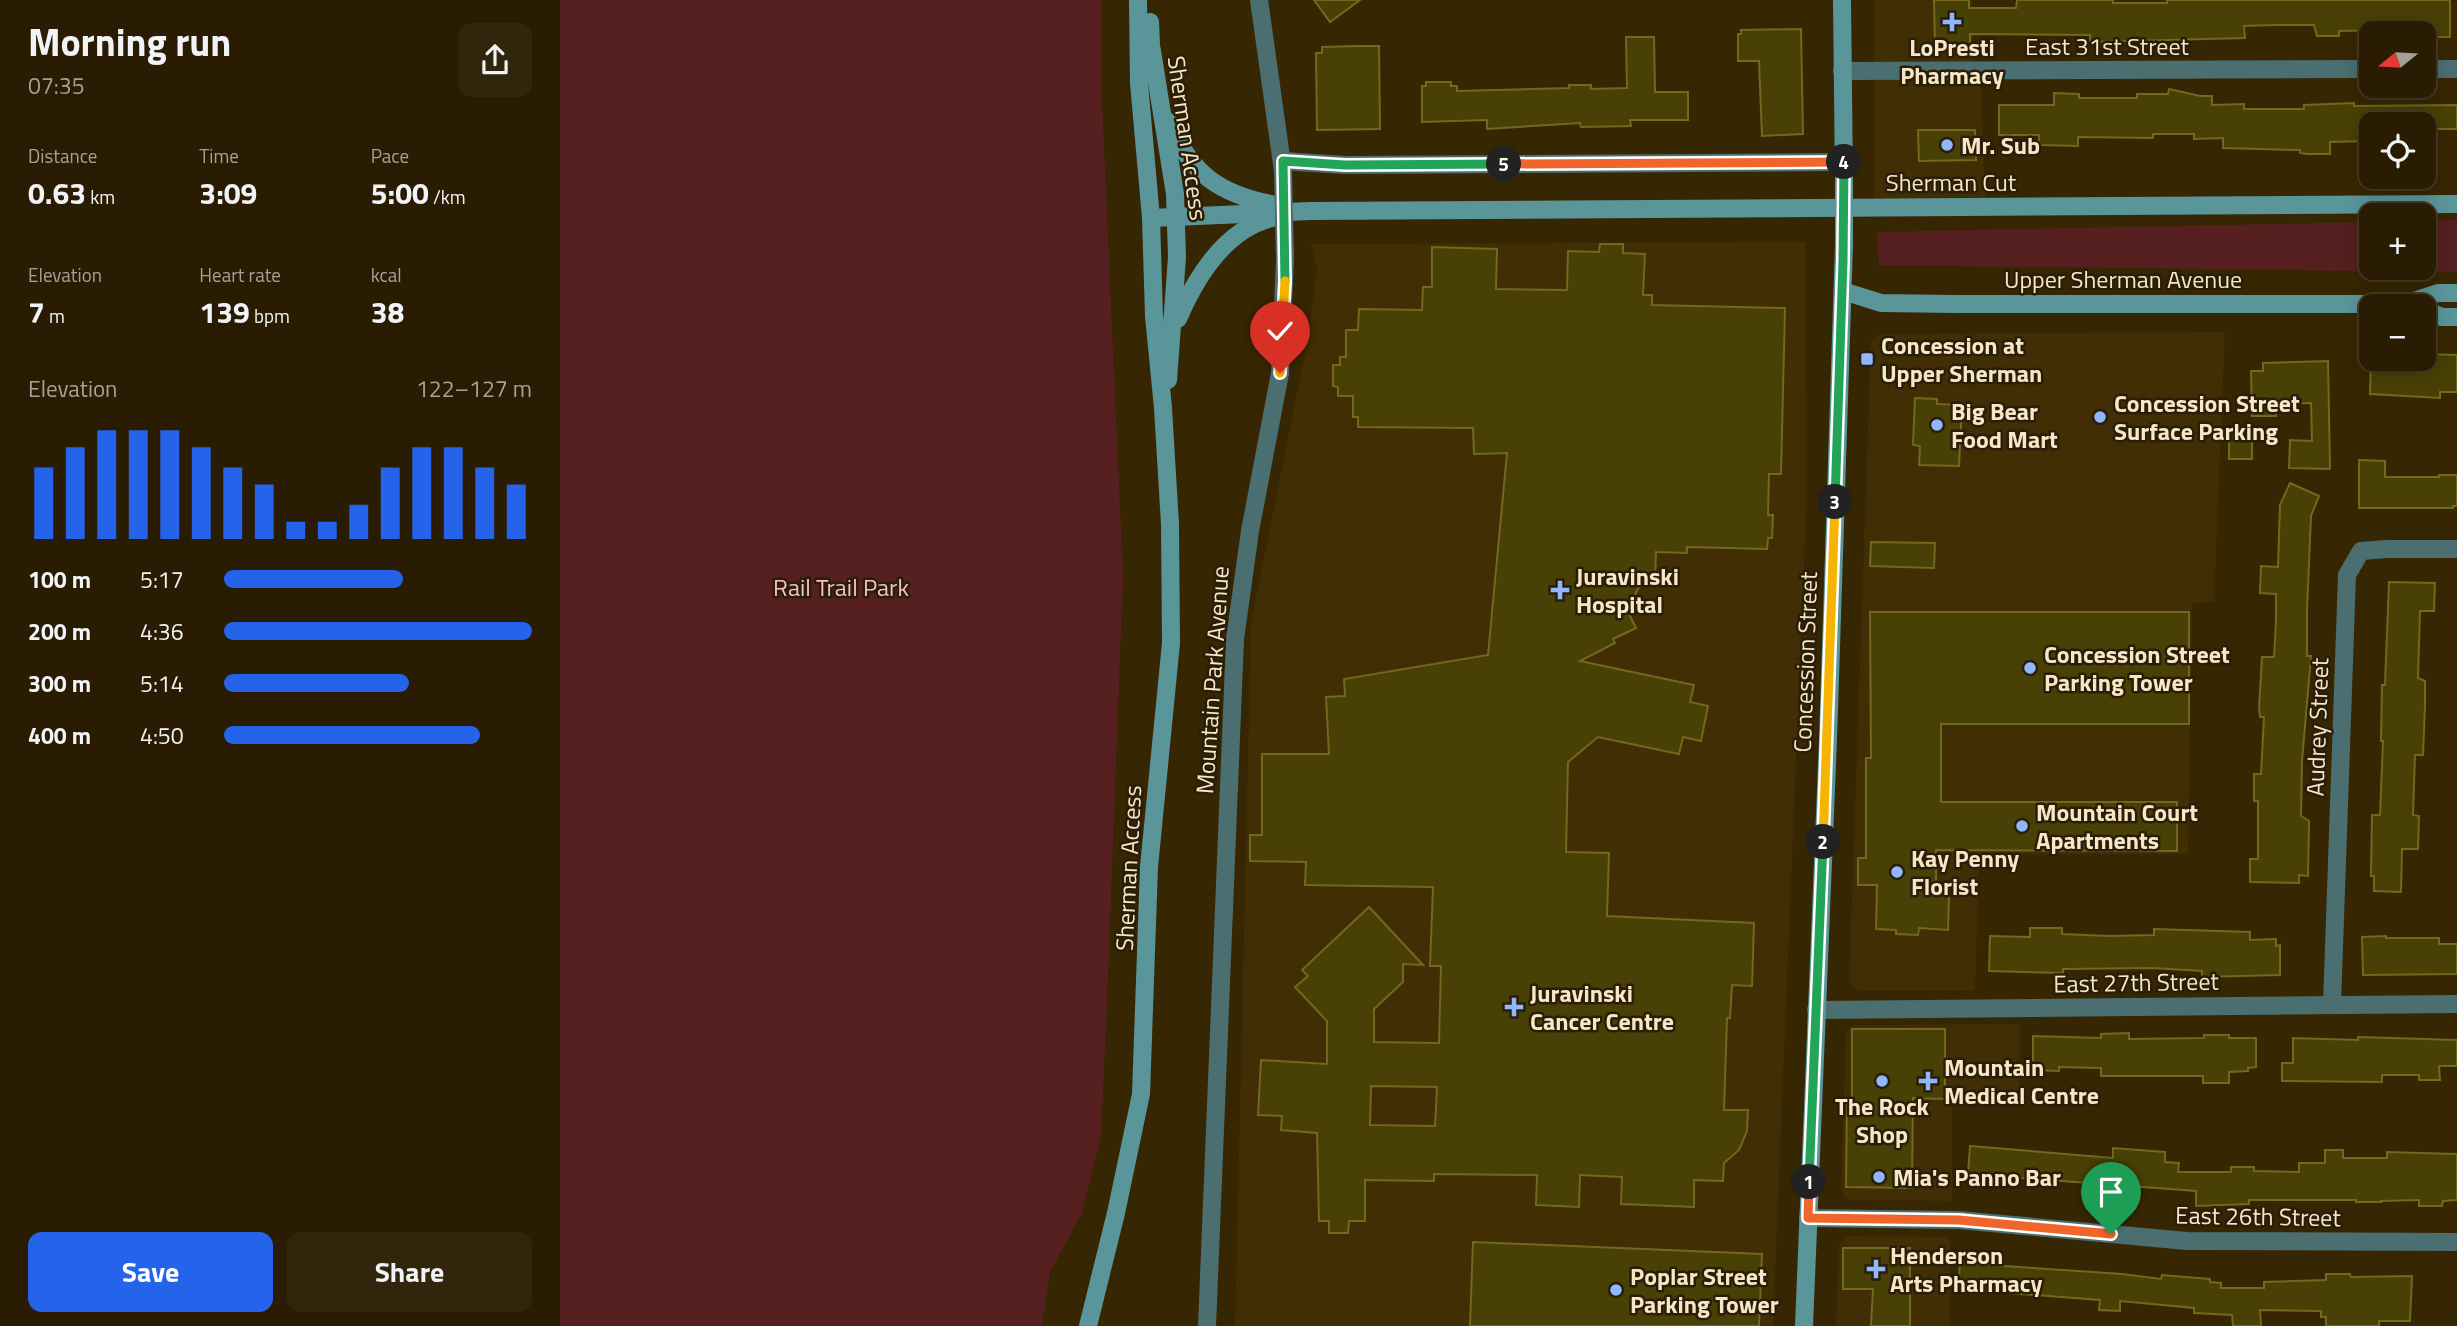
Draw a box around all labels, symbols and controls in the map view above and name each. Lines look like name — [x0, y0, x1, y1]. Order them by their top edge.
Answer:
text: Morning run — [28, 13, 231, 71]
marker: LoPresti Pharmacy — [1944, 14, 1960, 30]
north arrow — [2359, 21, 2436, 98]
map controls — [2359, 21, 2436, 371]
button: share — [458, 23, 532, 97]
street label: East 31st Street — [2025, 28, 2189, 64]
place label: LoPresti Pharmacy — [1900, 29, 2004, 93]
street label: Sherman Access — [1159, 53, 1217, 223]
text: 07:35 — [28, 68, 85, 103]
button: locate — [2359, 112, 2436, 189]
place label: Mr. Sub — [1961, 127, 2040, 163]
marker: Mr. Sub — [1939, 137, 1955, 153]
text: Distance — [28, 141, 97, 170]
text: Time — [199, 141, 239, 170]
text: Pace — [371, 141, 409, 170]
pin: 4 — [1826, 144, 1862, 180]
pin: 5 — [1486, 146, 1522, 182]
text: 4 — [1838, 147, 1849, 176]
text: 5 — [1498, 149, 1509, 178]
street label: Sherman Cut — [1886, 164, 2017, 200]
text: 0.63 — [28, 170, 86, 216]
text: 3:09 — [199, 170, 257, 216]
text: 5:00 — [371, 170, 429, 216]
text: km — [86, 182, 115, 211]
text: /km — [429, 182, 466, 211]
button: + — [2359, 203, 2436, 280]
text: Elevation — [28, 260, 102, 289]
text: Heart rate — [199, 260, 281, 289]
text: kcal — [371, 260, 402, 289]
street label: Upper Sherman Avenue — [2004, 261, 2242, 297]
text: 7 — [28, 289, 45, 335]
text: 139 — [199, 289, 250, 335]
text: 38 — [371, 289, 404, 335]
button: − — [2359, 294, 2436, 371]
text: m — [45, 301, 65, 330]
text: bpm — [250, 301, 290, 330]
pin — [1250, 301, 1310, 373]
icon: check — [1261, 312, 1299, 350]
place label: Concession at Upper Sherman — [1881, 327, 2042, 391]
marker: Concession at Upper Sherman — [1859, 351, 1875, 367]
text: Elevation — [28, 371, 117, 406]
text: 122–127 m — [416, 371, 532, 406]
place label: Concession Street Surface Parking — [2114, 385, 2300, 449]
place label: Big Bear Food Mart — [1951, 393, 2058, 457]
marker: Concession Street Surface Parking — [2092, 409, 2108, 425]
marker: Big Bear Food Mart — [1929, 417, 1945, 433]
pin: 3 — [1818, 484, 1852, 520]
text: 3 — [1829, 487, 1840, 516]
place label: Juravinski Hospital — [1576, 558, 1679, 622]
text: 100 m — [28, 562, 91, 597]
text: 5:17 — [140, 562, 184, 597]
street label: Mountain Park Avenue — [1186, 565, 1238, 795]
park label: Rail Trail Park — [773, 569, 909, 605]
street label: Concession Street — [1784, 570, 1826, 753]
marker: Juravinski Hospital — [1550, 580, 1570, 600]
text: 200 m — [28, 614, 91, 649]
text: 4:36 — [140, 614, 184, 649]
place label: Concession Street Parking Tower — [2044, 636, 2230, 700]
street label: Audrey Street — [2297, 657, 2337, 797]
marker: Concession Street Parking Tower — [2022, 660, 2038, 676]
text: 300 m — [28, 666, 91, 701]
text: 5:14 — [140, 666, 184, 701]
text: 400 m — [28, 718, 91, 753]
text: 4:50 — [140, 718, 184, 753]
street label: Sherman Access — [1106, 784, 1150, 952]
place label: Mountain Court Apartments — [2036, 794, 2198, 858]
marker: Mountain Court Apartments — [2014, 818, 2030, 834]
pin: 2 — [1806, 824, 1840, 860]
text: 2 — [1817, 827, 1828, 856]
place label: Kay Penny Florist — [1911, 840, 2019, 904]
marker: Kay Penny Florist — [1889, 864, 1905, 880]
street label: East 27th Street — [2053, 963, 2220, 1001]
place label: Juravinski Cancer Centre — [1530, 975, 1674, 1039]
marker: Juravinski Cancer Centre — [1504, 997, 1524, 1017]
place label: Mountain Medical Centre — [1944, 1049, 2099, 1113]
marker: Mountain Medical Centre — [1918, 1071, 1938, 1091]
marker: The Rock Shop — [1874, 1073, 1890, 1089]
place label: The Rock Shop — [1835, 1088, 1930, 1152]
place label: Mia's Panno Bar — [1893, 1159, 2061, 1195]
pin — [2081, 1162, 2141, 1234]
pin: 1 — [1792, 1164, 1826, 1200]
text: 1 — [1803, 1167, 1814, 1196]
marker: Mia's Panno Bar — [1871, 1169, 1887, 1185]
icon: arrive — [2092, 1173, 2130, 1211]
street label: East 26th Street — [2175, 1197, 2342, 1235]
button: Save — [28, 1232, 273, 1312]
button: Share — [287, 1232, 532, 1312]
place label: Henderson Arts Pharmacy — [1890, 1237, 2042, 1301]
place label: Poplar Street Parking Tower — [1630, 1258, 1779, 1322]
marker: Henderson Arts Pharmacy — [1868, 1261, 1884, 1277]
marker: Poplar Street Parking Tower — [1608, 1282, 1624, 1298]

